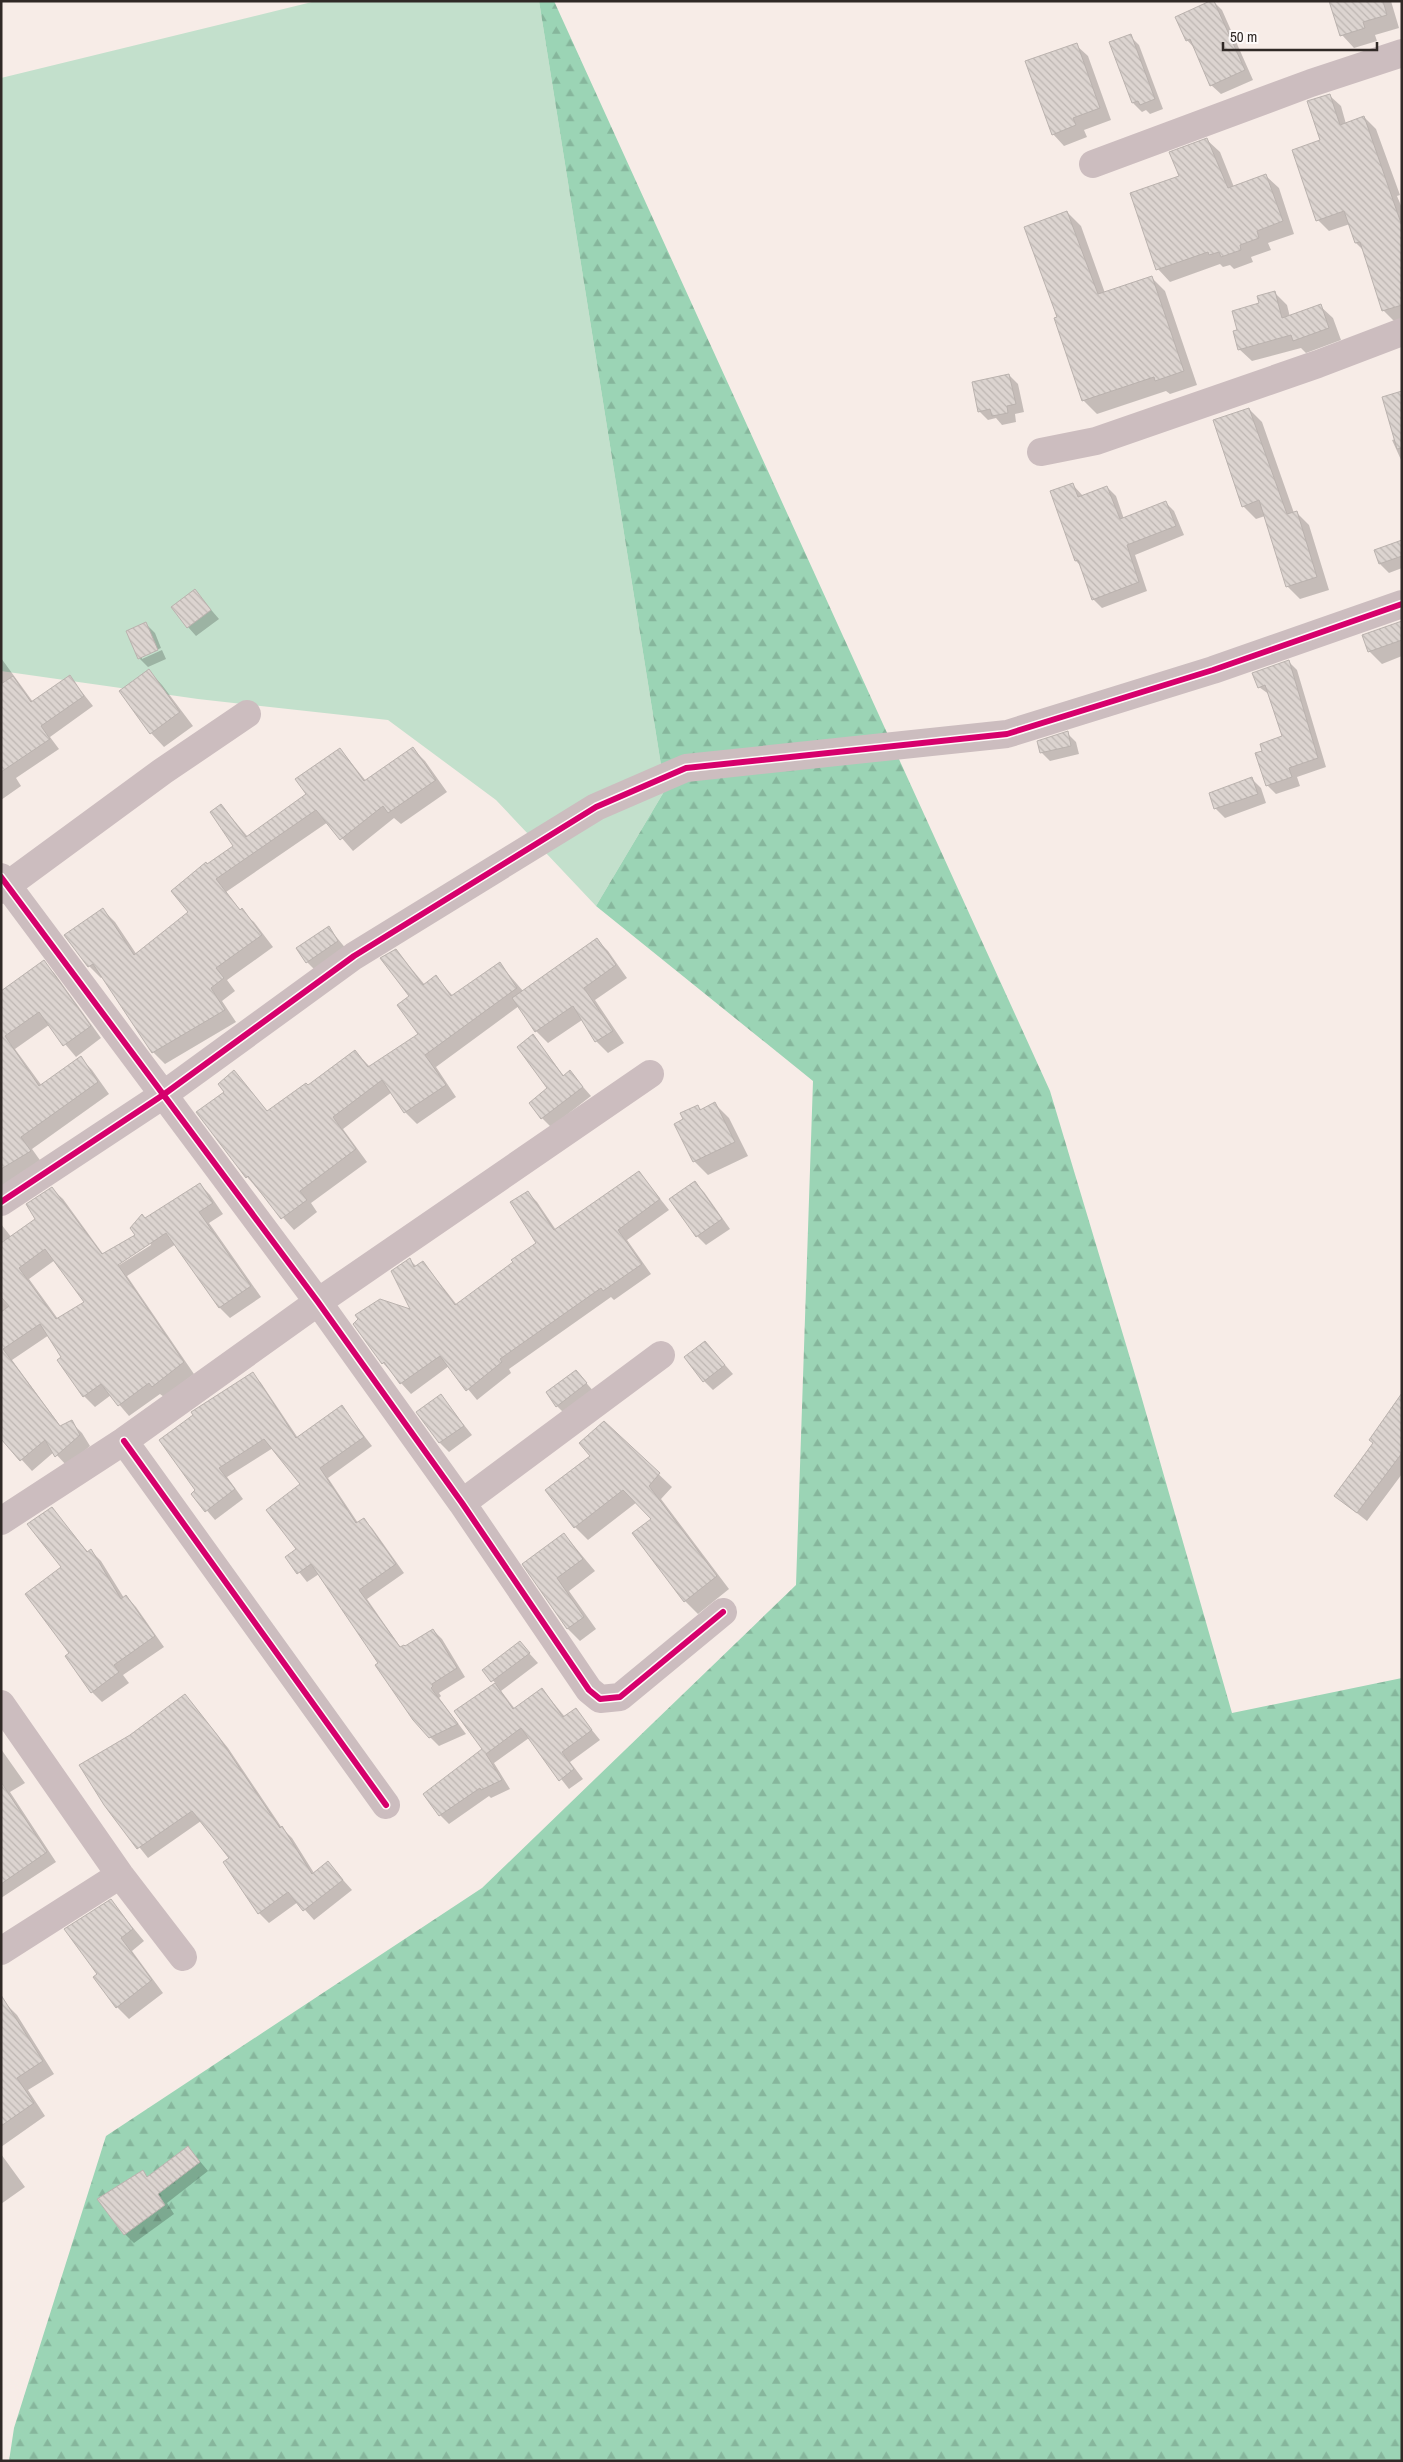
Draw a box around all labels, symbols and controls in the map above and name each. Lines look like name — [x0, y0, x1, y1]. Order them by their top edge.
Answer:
scale bar — [1223, 20, 1377, 52]
text: 50 m — [1230, 26, 1257, 47]

